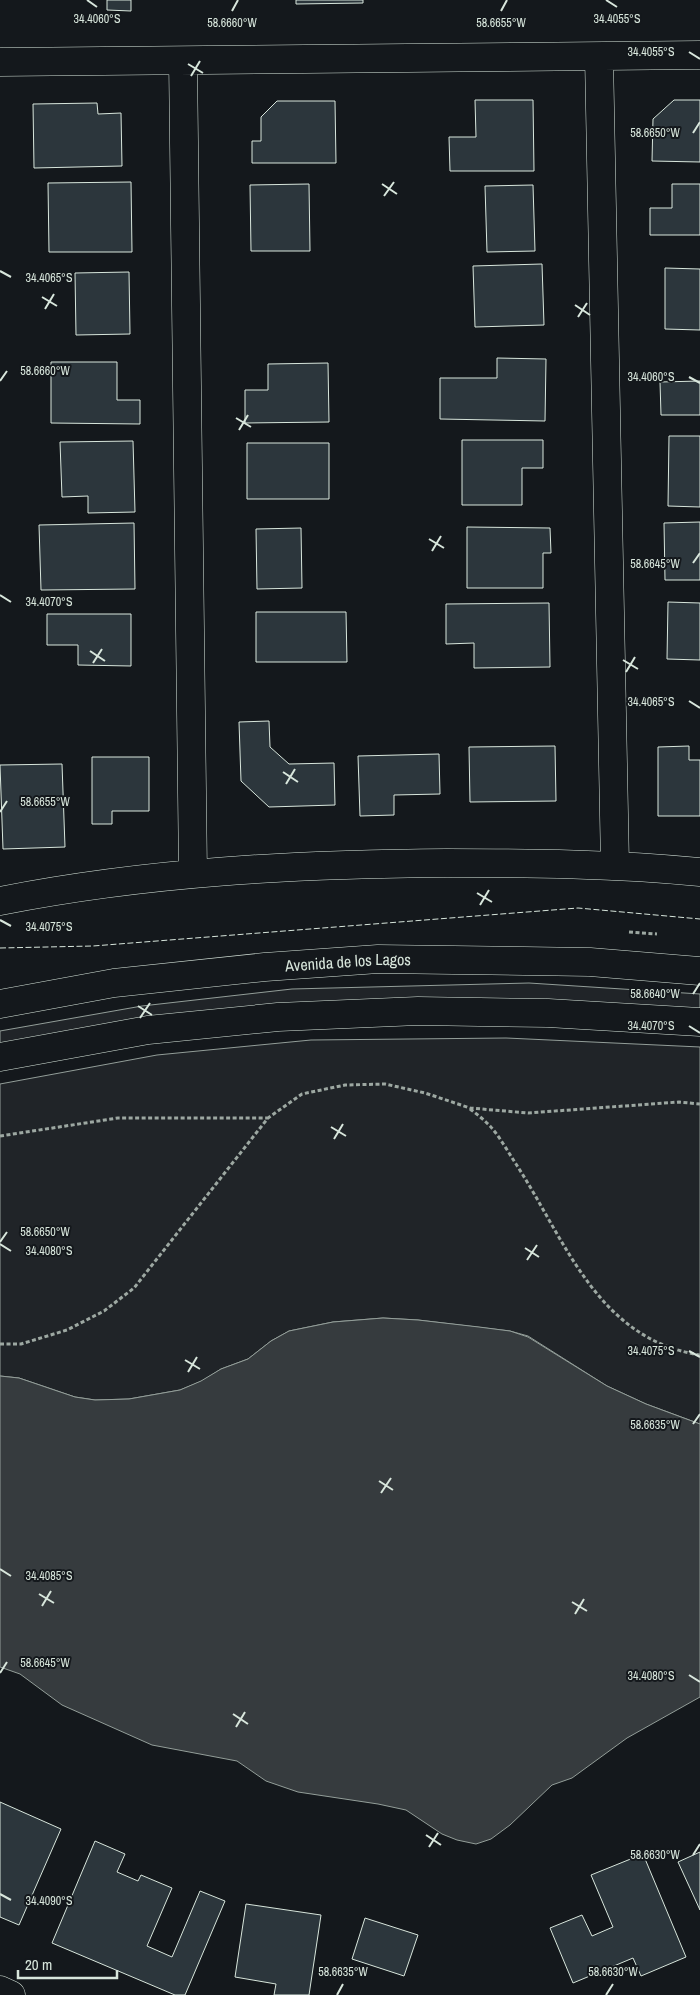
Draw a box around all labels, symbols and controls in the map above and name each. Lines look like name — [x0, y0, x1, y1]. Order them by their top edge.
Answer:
text: 34.4060°S — [74, 11, 121, 27]
text: 34.4055°S — [594, 11, 641, 27]
text: 58.6660°W — [207, 15, 258, 31]
text: 58.6655°W — [476, 15, 527, 31]
text: 34.4055°S — [628, 44, 675, 60]
text: 58.6650°W — [630, 125, 681, 141]
text: 34.4065°S — [26, 270, 73, 286]
text: 58.6660°W — [20, 363, 71, 379]
text: 34.4060°S — [628, 369, 675, 385]
text: 58.6645°W — [630, 556, 681, 572]
text: 34.4070°S — [26, 594, 73, 610]
text: 34.4065°S — [628, 694, 675, 710]
text: 58.6655°W — [20, 794, 71, 810]
text: 34.4075°S — [26, 919, 73, 935]
street label: Avenida de los Lagos — [283, 948, 411, 977]
text: 58.6640°W — [630, 986, 681, 1002]
text: 34.4070°S — [628, 1018, 675, 1034]
text: 58.6650°W — [20, 1224, 71, 1240]
text: 34.4080°S — [26, 1243, 73, 1259]
text: 34.4075°S — [628, 1343, 675, 1359]
text: 58.6635°W — [630, 1417, 681, 1433]
text: 34.4085°S — [26, 1568, 73, 1584]
text: 58.6645°W — [20, 1655, 71, 1671]
text: 34.4080°S — [628, 1668, 675, 1684]
text: 58.6630°W — [630, 1847, 681, 1863]
text: 34.4090°S — [26, 1893, 73, 1909]
scale bar — [18, 1948, 116, 1980]
text: 20 m — [25, 1954, 52, 1975]
text: 58.6635°W — [318, 1964, 369, 1980]
text: 58.6630°W — [588, 1964, 639, 1980]

